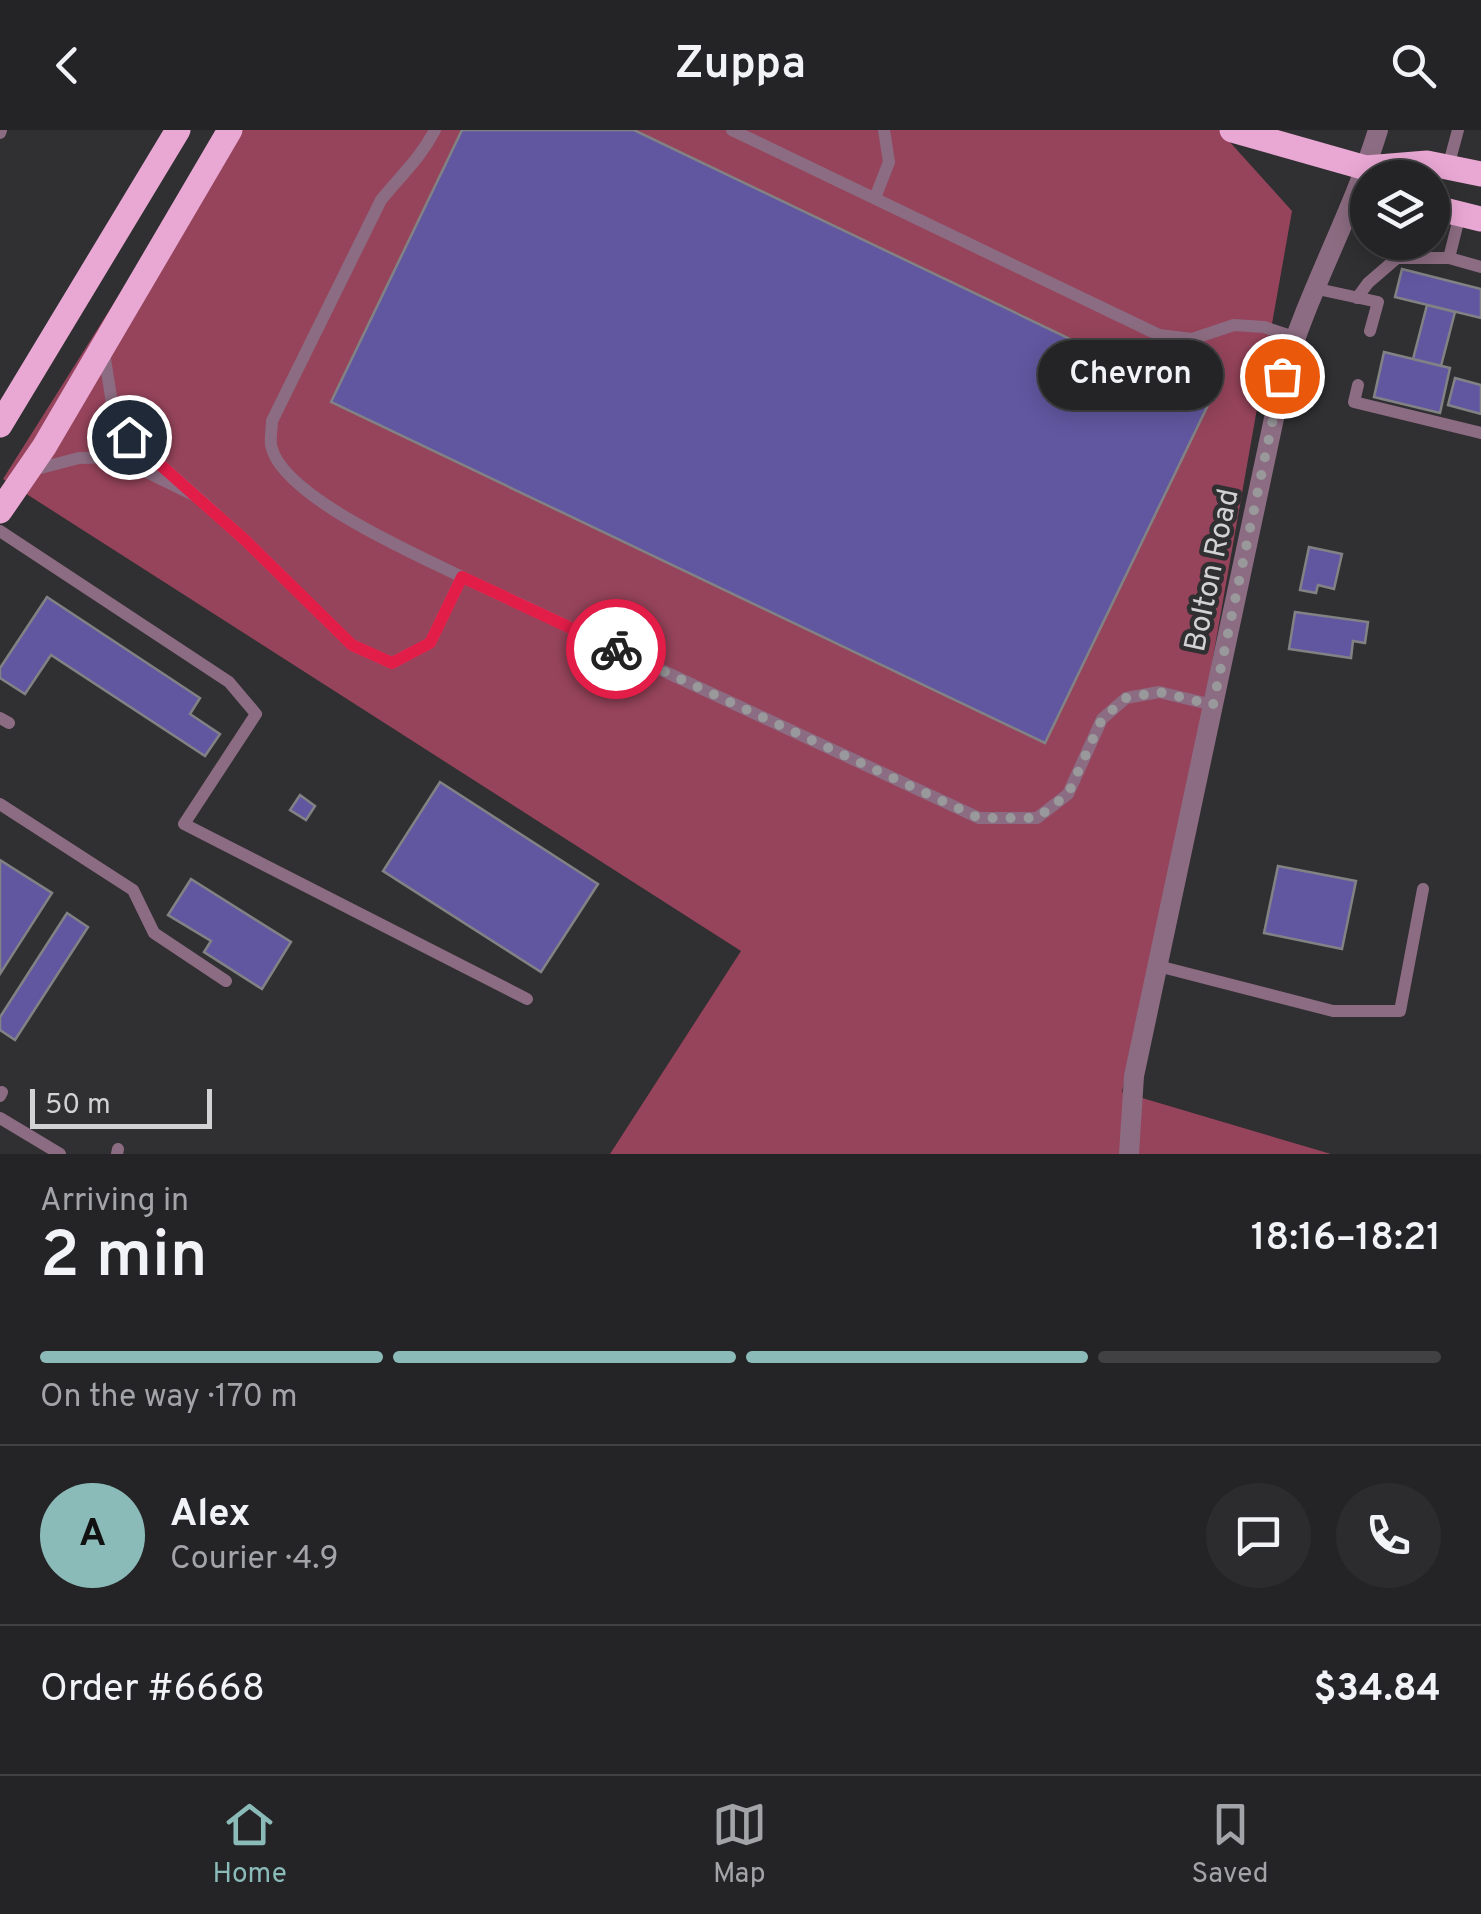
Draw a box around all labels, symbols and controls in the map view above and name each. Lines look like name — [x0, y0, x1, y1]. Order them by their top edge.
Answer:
text: Zuppa — [675, 37, 806, 94]
icon: back — [40, 38, 95, 93]
icon: search — [1386, 38, 1441, 93]
map controls — [1350, 160, 1450, 260]
button: layers — [1350, 160, 1450, 260]
pin — [1240, 334, 1325, 419]
callout: Chevron — [1037, 341, 1222, 411]
icon: bag — [1255, 349, 1310, 404]
text: Chevron — [1069, 355, 1192, 395]
pin — [87, 395, 172, 480]
icon: home — [102, 410, 157, 465]
street label: Bolton Road — [1178, 486, 1249, 655]
courier — [566, 599, 666, 699]
icon: bike — [589, 622, 644, 677]
scale bar — [30, 1084, 212, 1128]
text: 50 m — [45, 1088, 111, 1124]
text: Arriving in — [40, 1182, 189, 1222]
text: 18:16–18:21 — [1251, 1215, 1441, 1264]
text: 2 min — [40, 1218, 208, 1300]
text: On the way · 170 m — [40, 1378, 298, 1418]
button: chat — [1206, 1483, 1311, 1588]
button: phone — [1336, 1483, 1441, 1588]
text: Alex — [170, 1491, 250, 1540]
text: A — [79, 1511, 106, 1560]
text: Courier · 4.9 — [170, 1540, 339, 1580]
text: Order #6668 — [40, 1666, 265, 1715]
text: $34.84 — [1313, 1666, 1441, 1715]
tab: Home — [212, 1797, 287, 1893]
tab: Map — [712, 1797, 767, 1893]
tab: Saved — [1192, 1797, 1269, 1893]

